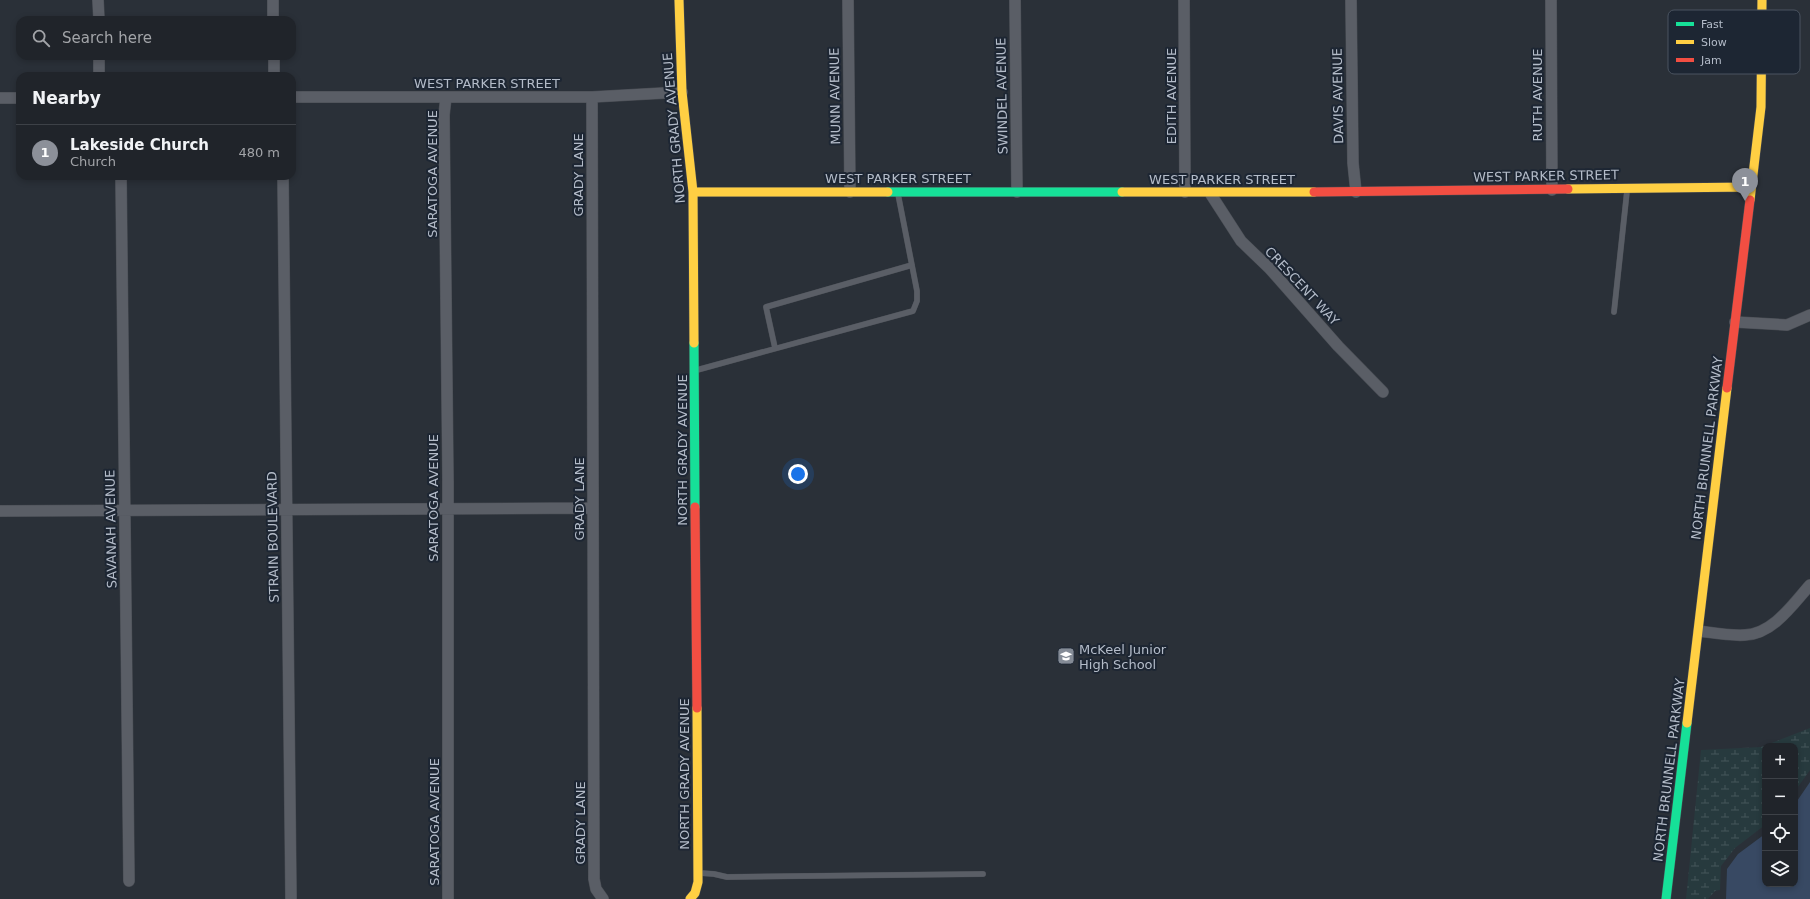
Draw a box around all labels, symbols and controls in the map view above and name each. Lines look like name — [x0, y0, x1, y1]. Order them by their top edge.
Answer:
legend — [1668, 10, 1800, 74]
search box — [16, 16, 296, 60]
text: Fast — [1701, 18, 1724, 31]
icon: search — [30, 27, 52, 49]
text: Search here — [62, 29, 152, 47]
text: Slow — [1701, 36, 1727, 49]
street label: SWINDEL AVENUE — [993, 37, 1011, 155]
street label: MUNN AVENUE — [827, 47, 843, 145]
street label: EDITH AVENUE — [1164, 48, 1179, 144]
street label: DAVIS AVENUE — [1330, 48, 1346, 144]
street label: RUTH AVENUE — [1530, 48, 1545, 142]
street label: NORTH GRADY AVENUE — [660, 52, 688, 204]
text: Jam — [1700, 54, 1722, 67]
street label: WEST PARKER STREET — [414, 76, 560, 91]
text: Nearby — [32, 88, 101, 108]
street label: SARATOGA AVENUE — [425, 110, 440, 238]
street label: GRADY LANE — [571, 133, 586, 217]
text: Lakeside Church — [70, 136, 209, 154]
text: 1 — [40, 145, 50, 160]
text: 480 m — [238, 145, 280, 160]
text: Church — [70, 154, 116, 169]
street label: WEST PARKER STREET — [1473, 167, 1619, 185]
pin: 1 — [1732, 168, 1758, 201]
street label: WEST PARKER STREET — [825, 171, 971, 186]
street label: WEST PARKER STREET — [1149, 172, 1295, 187]
street label: CRESCENT WAY — [1262, 244, 1342, 328]
street label: NORTH BRUNNELL PARKWAY — [1688, 355, 1726, 541]
street label: NORTH GRADY AVENUE — [675, 374, 690, 526]
street label: SARATOGA AVENUE — [426, 434, 441, 562]
street label: GRADY LANE — [572, 457, 587, 541]
your location — [788, 464, 808, 484]
street label: SAVANAH AVENUE — [102, 470, 120, 588]
street label: STRAIN BOULEVARD — [264, 471, 282, 603]
place label: McKeel Junior High School — [1079, 642, 1167, 672]
school or university icon: McKeel Junior High School — [1056, 646, 1076, 666]
street label: NORTH BRUNNELL PARKWAY — [1650, 677, 1688, 863]
street label: NORTH GRADY AVENUE — [677, 698, 692, 850]
map controls — [1762, 743, 1798, 887]
button: + — [1762, 743, 1798, 779]
street label: SARATOGA AVENUE — [427, 758, 442, 886]
button: − — [1762, 779, 1798, 815]
street label: GRADY LANE — [573, 781, 588, 865]
button: locate — [1762, 815, 1798, 851]
button: layers — [1762, 851, 1798, 887]

